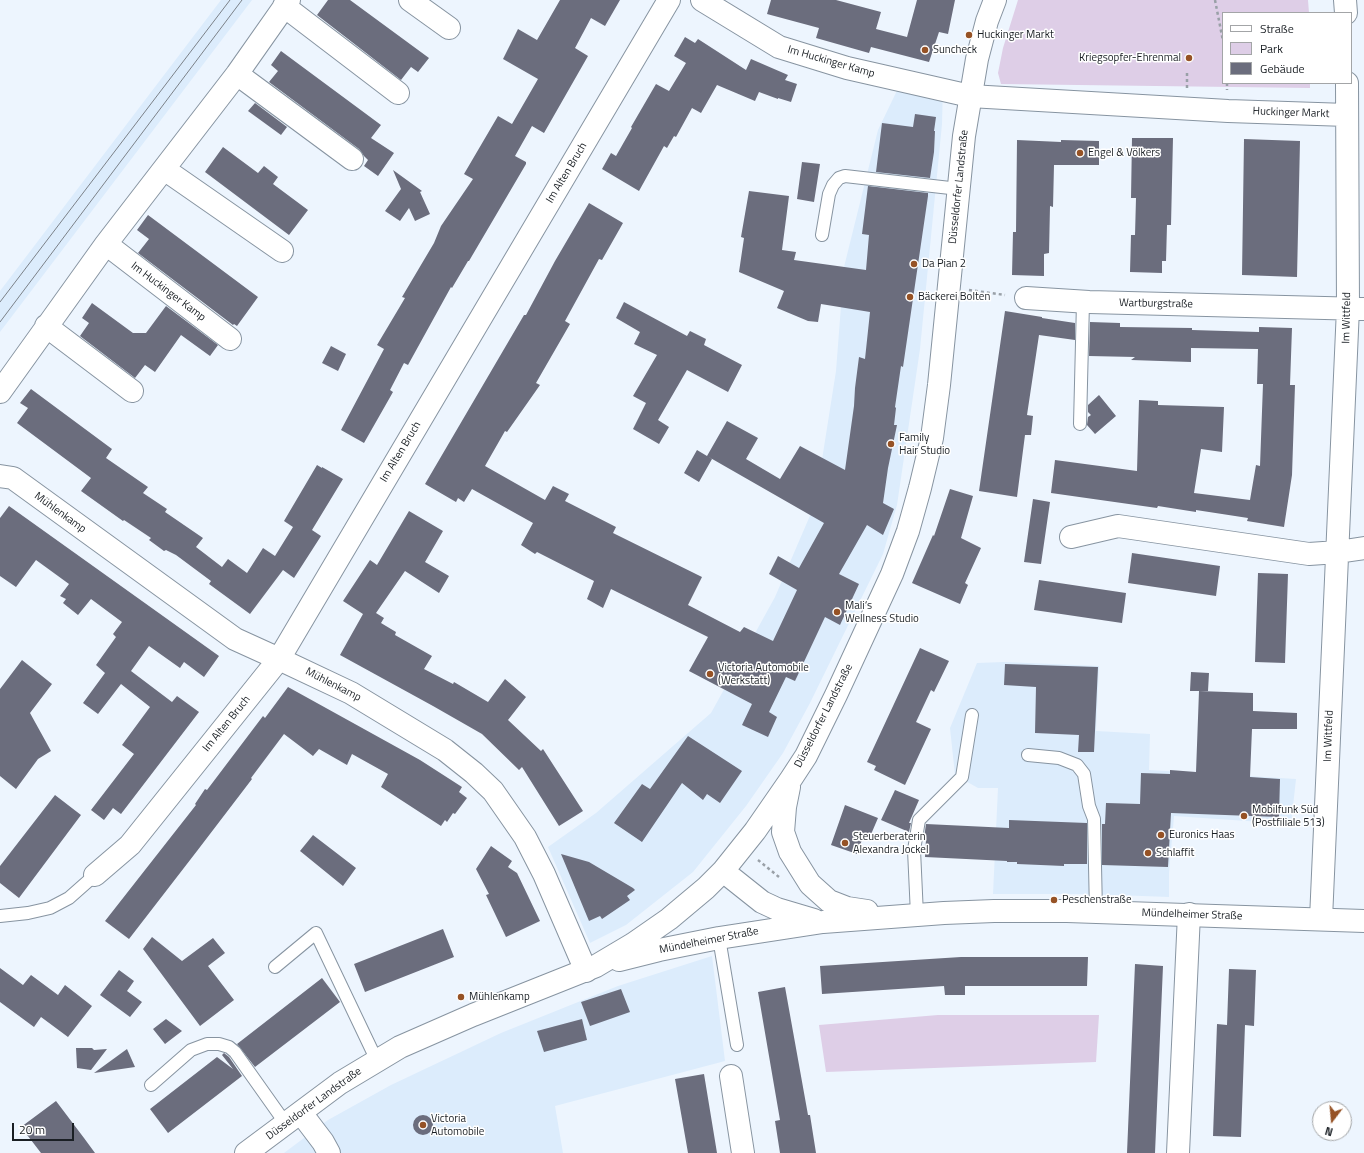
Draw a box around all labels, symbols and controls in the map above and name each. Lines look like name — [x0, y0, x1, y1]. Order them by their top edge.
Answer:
legend — [1222, 12, 1352, 84]
text: Straße — [1260, 19, 1294, 38]
place label: Huckinger Markt — [977, 28, 1054, 42]
marker: Huckinger Markt — [964, 30, 974, 40]
text: Park — [1260, 39, 1283, 58]
street label: Im Huckinger Kamp — [786, 43, 876, 81]
place label: Suncheck — [933, 43, 977, 57]
marker: Suncheck — [920, 45, 930, 55]
place label: Kriegsopfer-Ehrenmal — [1079, 51, 1181, 65]
marker: Kriegsopfer-Ehrenmal — [1184, 53, 1194, 63]
text: Gebäude — [1260, 59, 1305, 78]
street label: Huckinger Markt — [1252, 105, 1330, 121]
street label: Düsseldorfer Landstraße — [946, 129, 972, 245]
street label: Im Alten Bruch — [544, 140, 590, 206]
place label: Engel & Völkers — [1088, 146, 1160, 160]
marker: Engel & Völkers — [1075, 148, 1085, 158]
place label: Da Pian 2 — [922, 257, 966, 271]
marker: Da Pian 2 — [909, 259, 919, 269]
street label: Im Huckinger Kamp — [128, 260, 208, 324]
place label: Bäckerei Bolten — [918, 290, 990, 304]
marker: Bäckerei Bolten — [905, 292, 915, 302]
street label: Im Wittfeld — [1340, 292, 1354, 344]
street label: Wartburgstraße — [1119, 297, 1193, 311]
street label: Im Alten Bruch — [378, 419, 424, 485]
place label: Family Hair Studio — [899, 431, 950, 457]
marker: Family Hair Studio — [886, 439, 896, 449]
street label: Mühlenkamp — [32, 490, 88, 536]
place label: Mali‘s Wellness Studio — [845, 599, 919, 625]
marker: Mali‘s Wellness Studio — [832, 607, 842, 617]
place label: Victoria Automobile (Werkstatt) — [718, 661, 809, 687]
street label: Düsseldorfer Landstraße — [792, 662, 856, 770]
street label: Mühlenkamp — [303, 665, 363, 705]
marker: Victoria Automobile (Werkstatt) — [705, 669, 715, 679]
street label: Im Alten Bruch — [200, 693, 254, 755]
street label: Im Wittfeld — [1322, 710, 1336, 762]
place label: Mobilfunk Süd (Postfiliale 513) — [1252, 803, 1325, 829]
marker: Mobilfunk Süd (Postfiliale 513) — [1239, 811, 1249, 821]
place label: Euronics Haas — [1169, 828, 1235, 842]
place label: Steuerberaterin Alexandra Jockel — [853, 830, 928, 856]
marker: Euronics Haas — [1156, 830, 1166, 840]
marker: Steuerberaterin Alexandra Jockel — [840, 838, 850, 848]
place label: Schlaffit — [1156, 846, 1194, 860]
marker: Schlaffit — [1143, 848, 1153, 858]
place label: Peschenstraße — [1062, 893, 1131, 907]
marker: Peschenstraße — [1049, 895, 1059, 905]
street label: Mündelheimer Straße — [1141, 907, 1243, 923]
street label: Mündelheimer Straße — [658, 925, 760, 957]
place label: Mühlenkamp — [469, 990, 530, 1004]
marker: Mühlenkamp — [456, 992, 466, 1002]
street label: Düsseldorfer Landstraße — [264, 1065, 364, 1143]
north arrow — [1312, 1101, 1352, 1141]
place label: Victoria Automobile — [431, 1112, 484, 1138]
scale bar — [14, 1115, 76, 1141]
text: 20 m — [19, 1120, 45, 1139]
marker: Victoria Automobile — [418, 1120, 428, 1130]
text: N — [1323, 1123, 1335, 1140]

